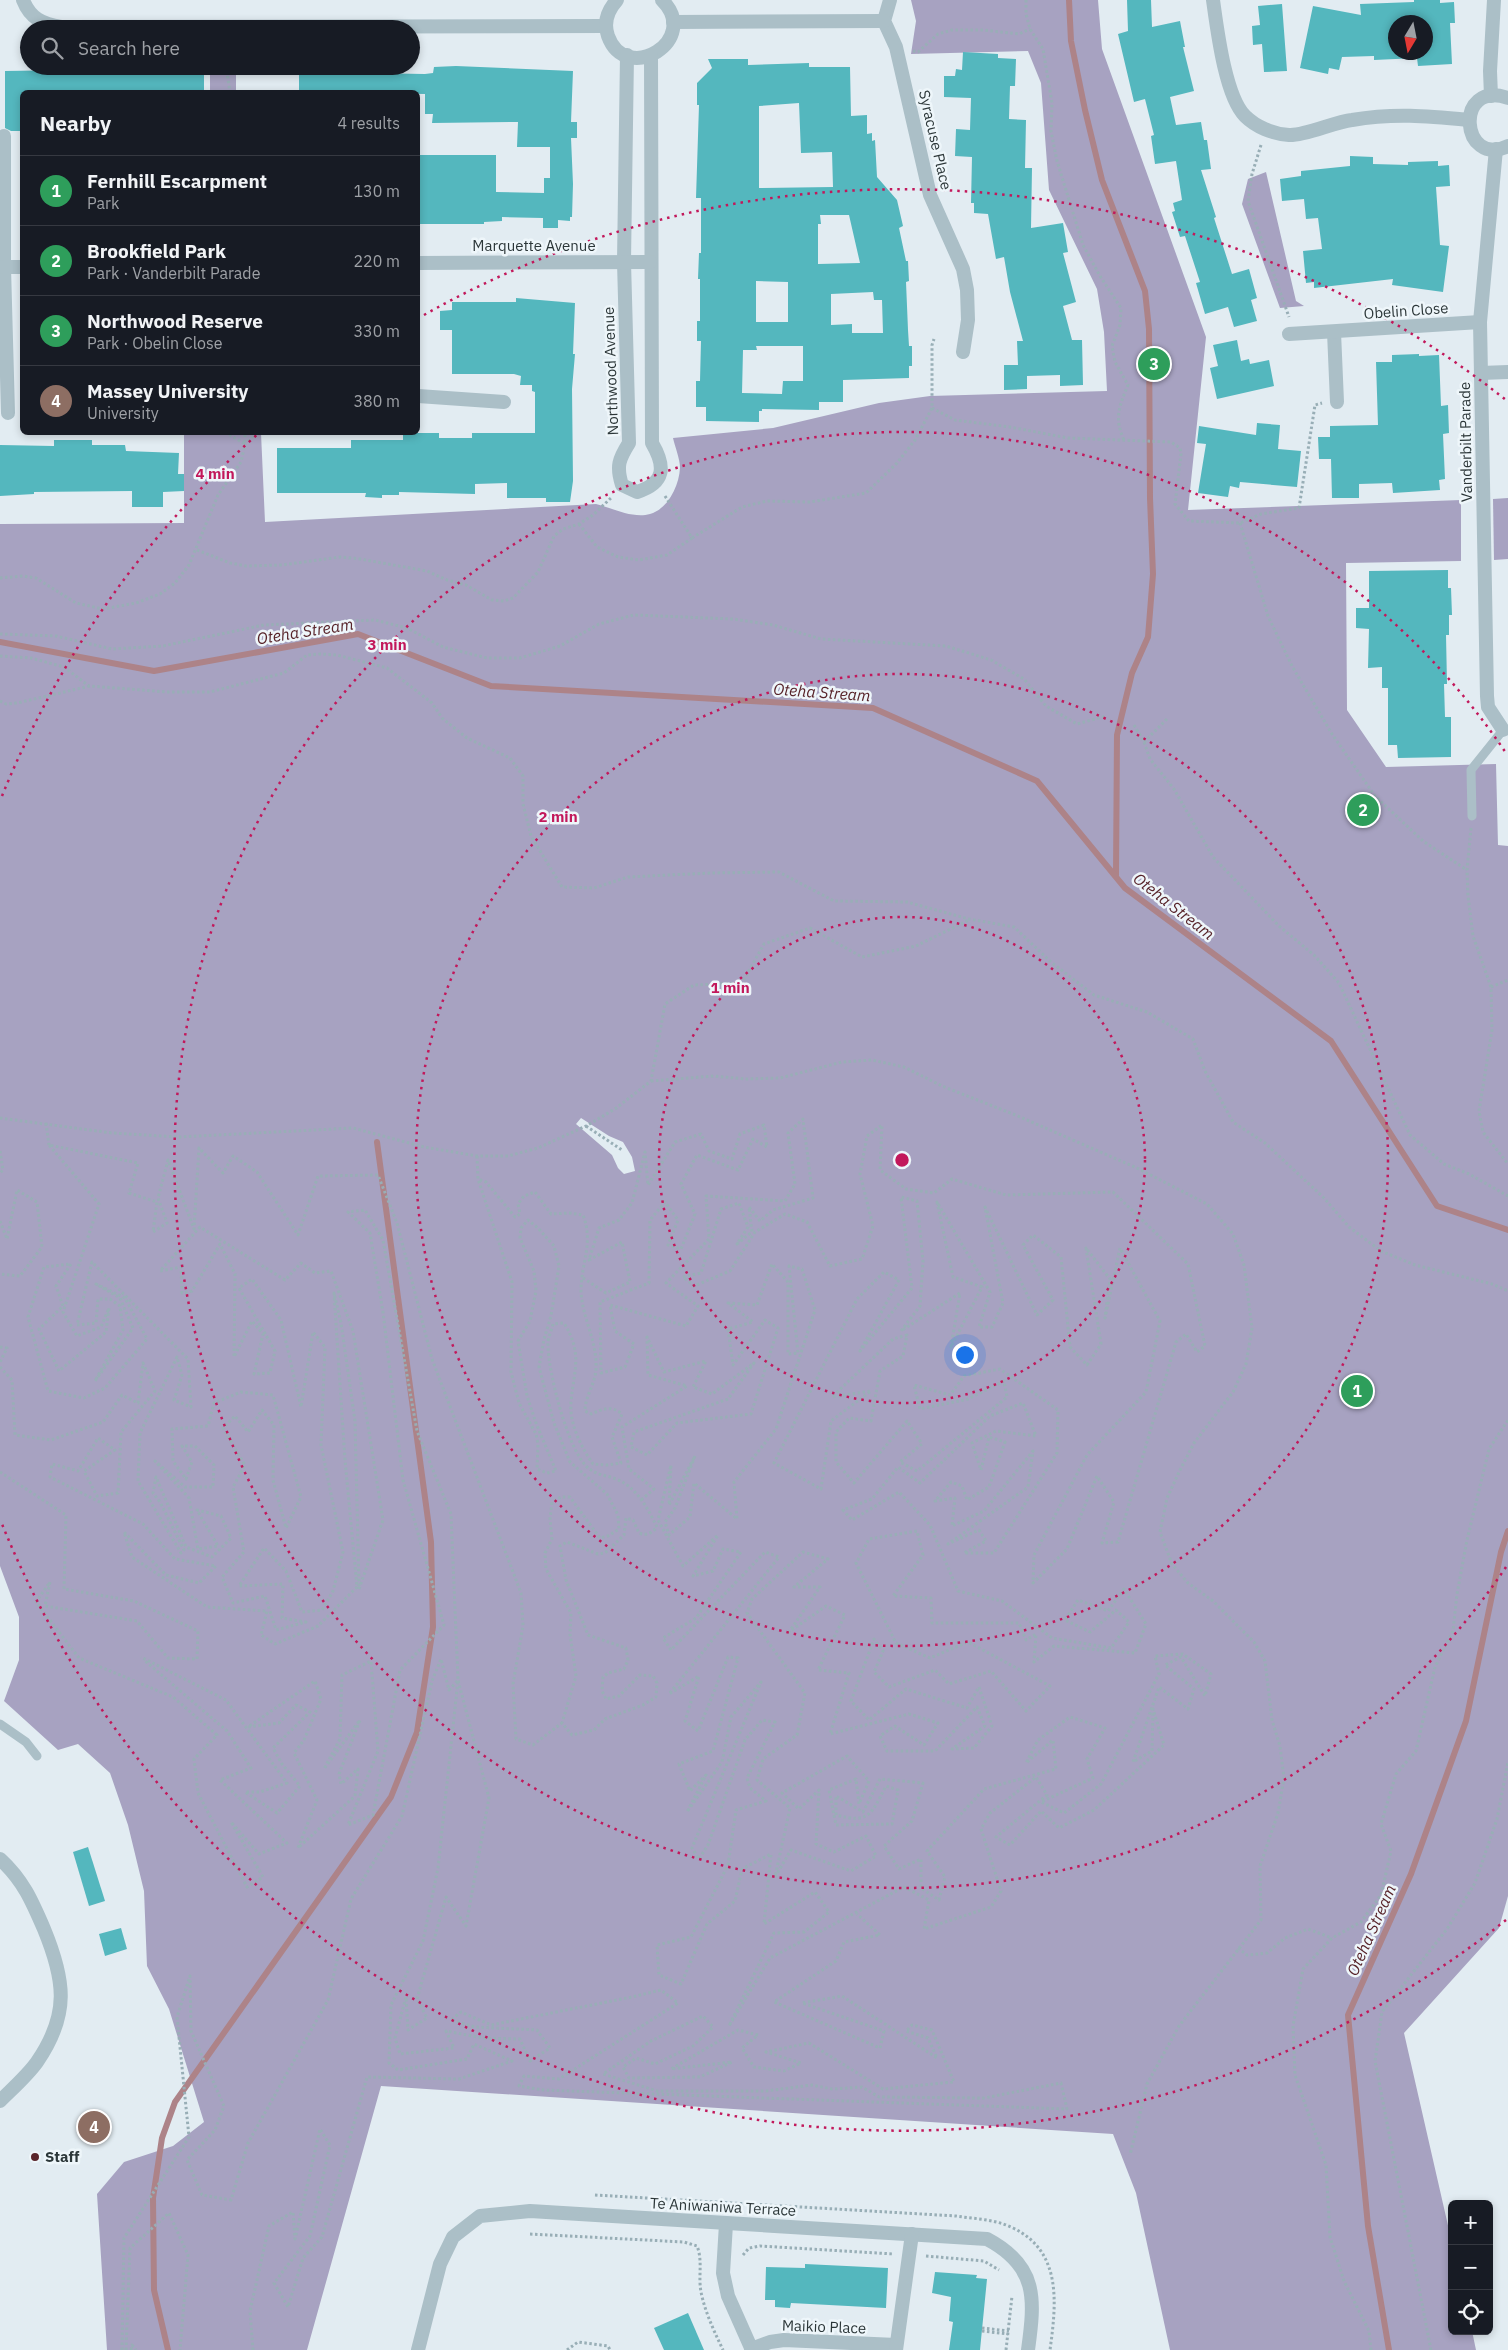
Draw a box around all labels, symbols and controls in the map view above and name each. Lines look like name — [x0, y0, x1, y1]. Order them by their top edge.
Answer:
north arrow — [1388, 15, 1433, 60]
search box — [20, 20, 420, 75]
icon: search — [38, 34, 66, 62]
text: Search here — [78, 36, 180, 60]
street label: Syracuse Place — [915, 88, 956, 192]
text: Nearby — [40, 109, 111, 137]
text: 4 results — [337, 113, 400, 133]
text: Fernhill Escarpment — [87, 169, 267, 193]
text: 1 — [51, 181, 61, 201]
text: 130 m — [353, 181, 400, 201]
text: Park — [87, 193, 119, 213]
street label: Marquette Avenue — [472, 236, 596, 255]
text: Brookfield Park — [87, 239, 226, 263]
text: 2 — [51, 251, 61, 271]
text: 220 m — [353, 251, 400, 271]
text: Park · Vanderbilt Parade — [87, 263, 260, 283]
street label: Obelin Close — [1363, 298, 1449, 323]
street label: Northwood Avenue — [599, 306, 622, 436]
text: Northwood Reserve — [87, 309, 263, 333]
text: 3 — [51, 321, 61, 341]
text: 330 m — [353, 321, 400, 341]
text: Park · Obelin Close — [87, 333, 223, 353]
pin: 3 — [1138, 345, 1170, 383]
text: Massey University — [87, 379, 248, 403]
street label: Vanderbilt Parade — [1455, 382, 1476, 502]
text: 4 — [51, 391, 61, 411]
text: 380 m — [353, 391, 400, 411]
text: University — [87, 403, 159, 423]
text: 4 min — [195, 464, 235, 483]
water label: Oteha Stream — [255, 614, 355, 648]
text: 3 min — [367, 635, 407, 654]
water label: Oteha Stream — [773, 679, 871, 705]
pin: 2 — [1347, 791, 1379, 829]
text: 2 min — [538, 807, 578, 826]
water label: Oteha Stream — [1129, 868, 1219, 944]
text: 1 min — [710, 978, 750, 997]
centre of rings — [893, 1151, 911, 1169]
your location — [952, 1342, 978, 1368]
pin: 1 — [1341, 1372, 1373, 1410]
water label: Oteha Stream — [1342, 1881, 1400, 1979]
pin: 4 — [78, 2108, 110, 2146]
place label: Staff — [45, 2147, 80, 2166]
marker: Staff — [29, 2151, 41, 2163]
street label: Te Aniwaniwa Terrace — [649, 2193, 797, 2220]
map controls — [1448, 2200, 1493, 2335]
button: + — [1448, 2200, 1493, 2245]
button: − — [1448, 2245, 1493, 2290]
button: locate — [1448, 2290, 1493, 2335]
street label: Maikio Place — [782, 2316, 867, 2337]

